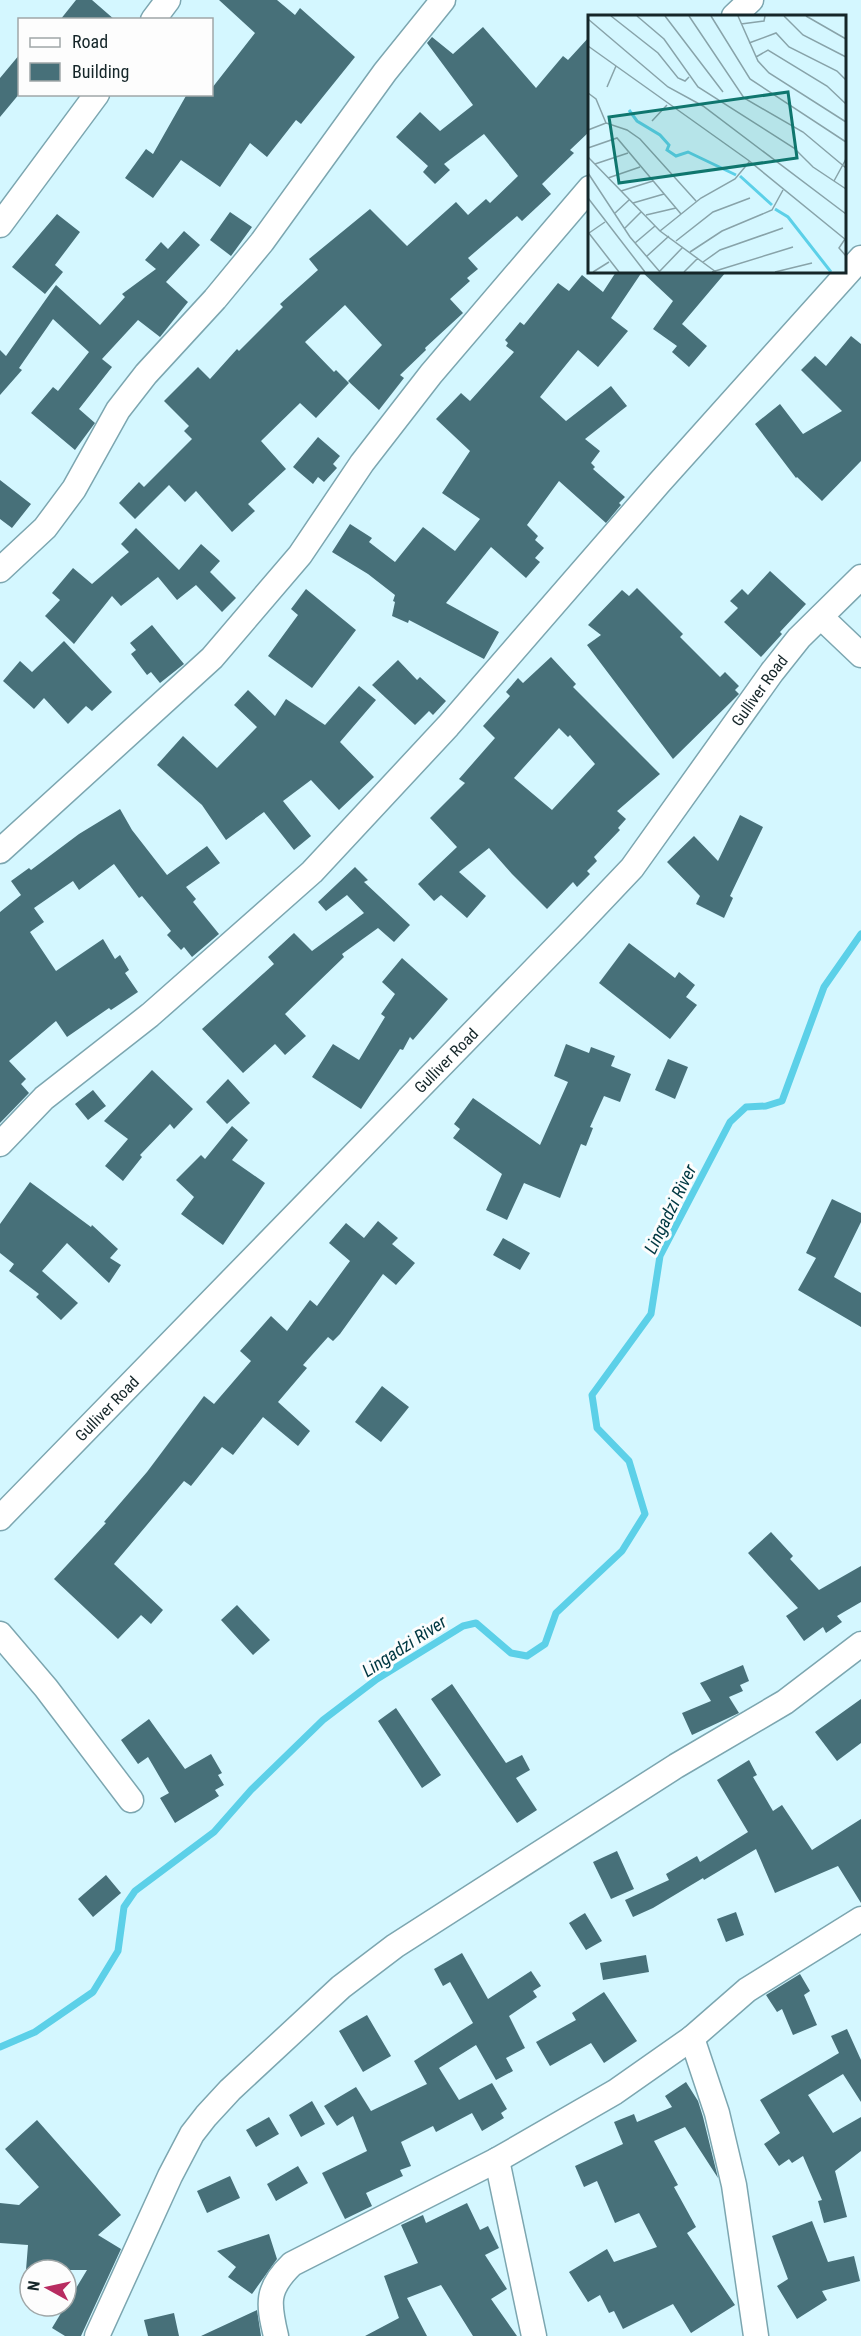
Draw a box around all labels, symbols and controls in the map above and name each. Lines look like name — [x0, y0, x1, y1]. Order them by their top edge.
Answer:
inset map — [588, 15, 846, 273]
legend — [18, 18, 213, 96]
text: Road — [72, 31, 108, 52]
text: Building — [72, 61, 129, 82]
street label: Gulliver Road — [727, 651, 791, 730]
street label: Gulliver Road — [410, 1024, 482, 1097]
water label: Lingadzi River — [639, 1161, 701, 1257]
street label: Gulliver Road — [71, 1372, 143, 1445]
water label: Lingadzi River — [358, 1611, 451, 1681]
north arrow — [18, 2258, 78, 2318]
text: N — [24, 2280, 44, 2292]

